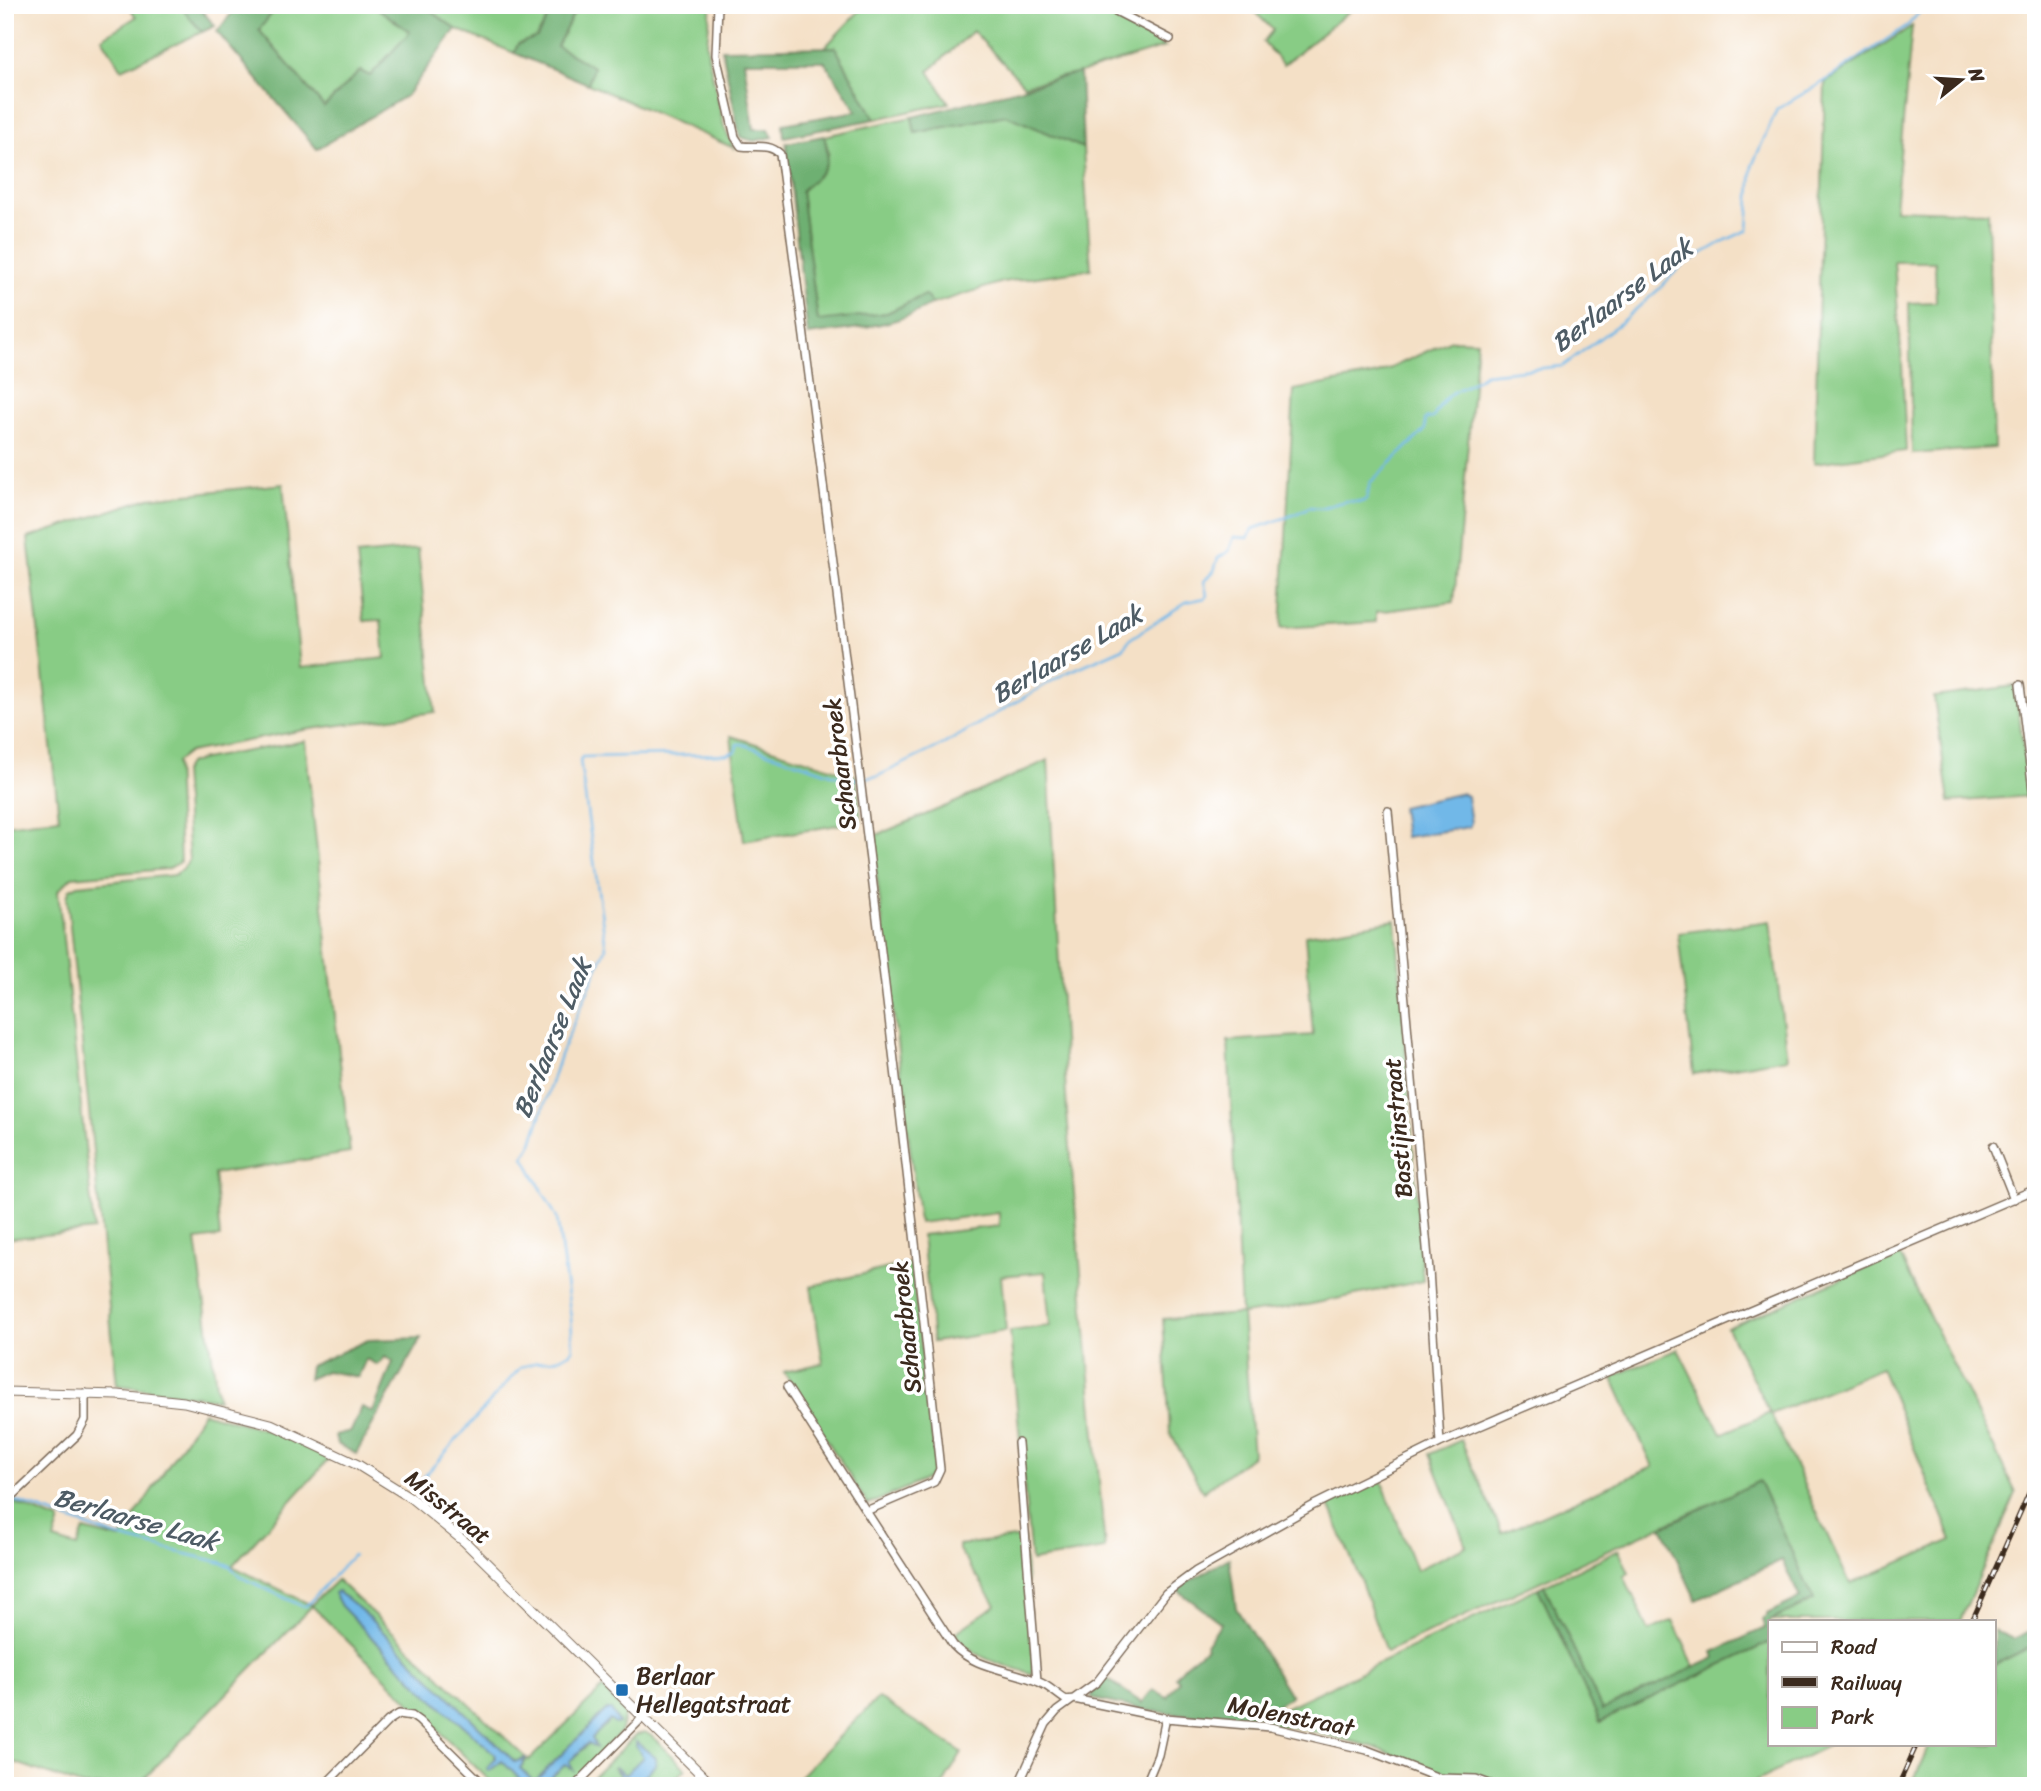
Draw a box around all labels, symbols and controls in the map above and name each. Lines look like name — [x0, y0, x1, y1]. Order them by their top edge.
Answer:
north arrow — [1926, 46, 1996, 116]
text: N — [1959, 63, 1995, 87]
water label: Berlaarse Laak — [1541, 224, 1706, 364]
water label: Berlaarse Laak — [982, 590, 1154, 716]
street label: Schaarbroek — [811, 695, 869, 833]
water label: Berlaarse Laak — [499, 948, 606, 1125]
street label: Bastijnstraat — [1371, 1056, 1425, 1200]
street label: Schaarbroek — [878, 1258, 934, 1396]
street label: Misstraat — [395, 1458, 501, 1556]
water label: Berlaarse Laak — [49, 1474, 226, 1565]
legend — [1768, 1620, 1996, 1746]
text: Road — [1831, 1628, 1878, 1666]
place label: Berlaar Hellegatstraat — [636, 1655, 791, 1725]
text: Railway — [1831, 1664, 1902, 1702]
marker: Berlaar Hellegatstraat — [614, 1682, 630, 1698]
street label: Molenstraat — [1224, 1683, 1359, 1749]
text: Park — [1831, 1698, 1874, 1736]

